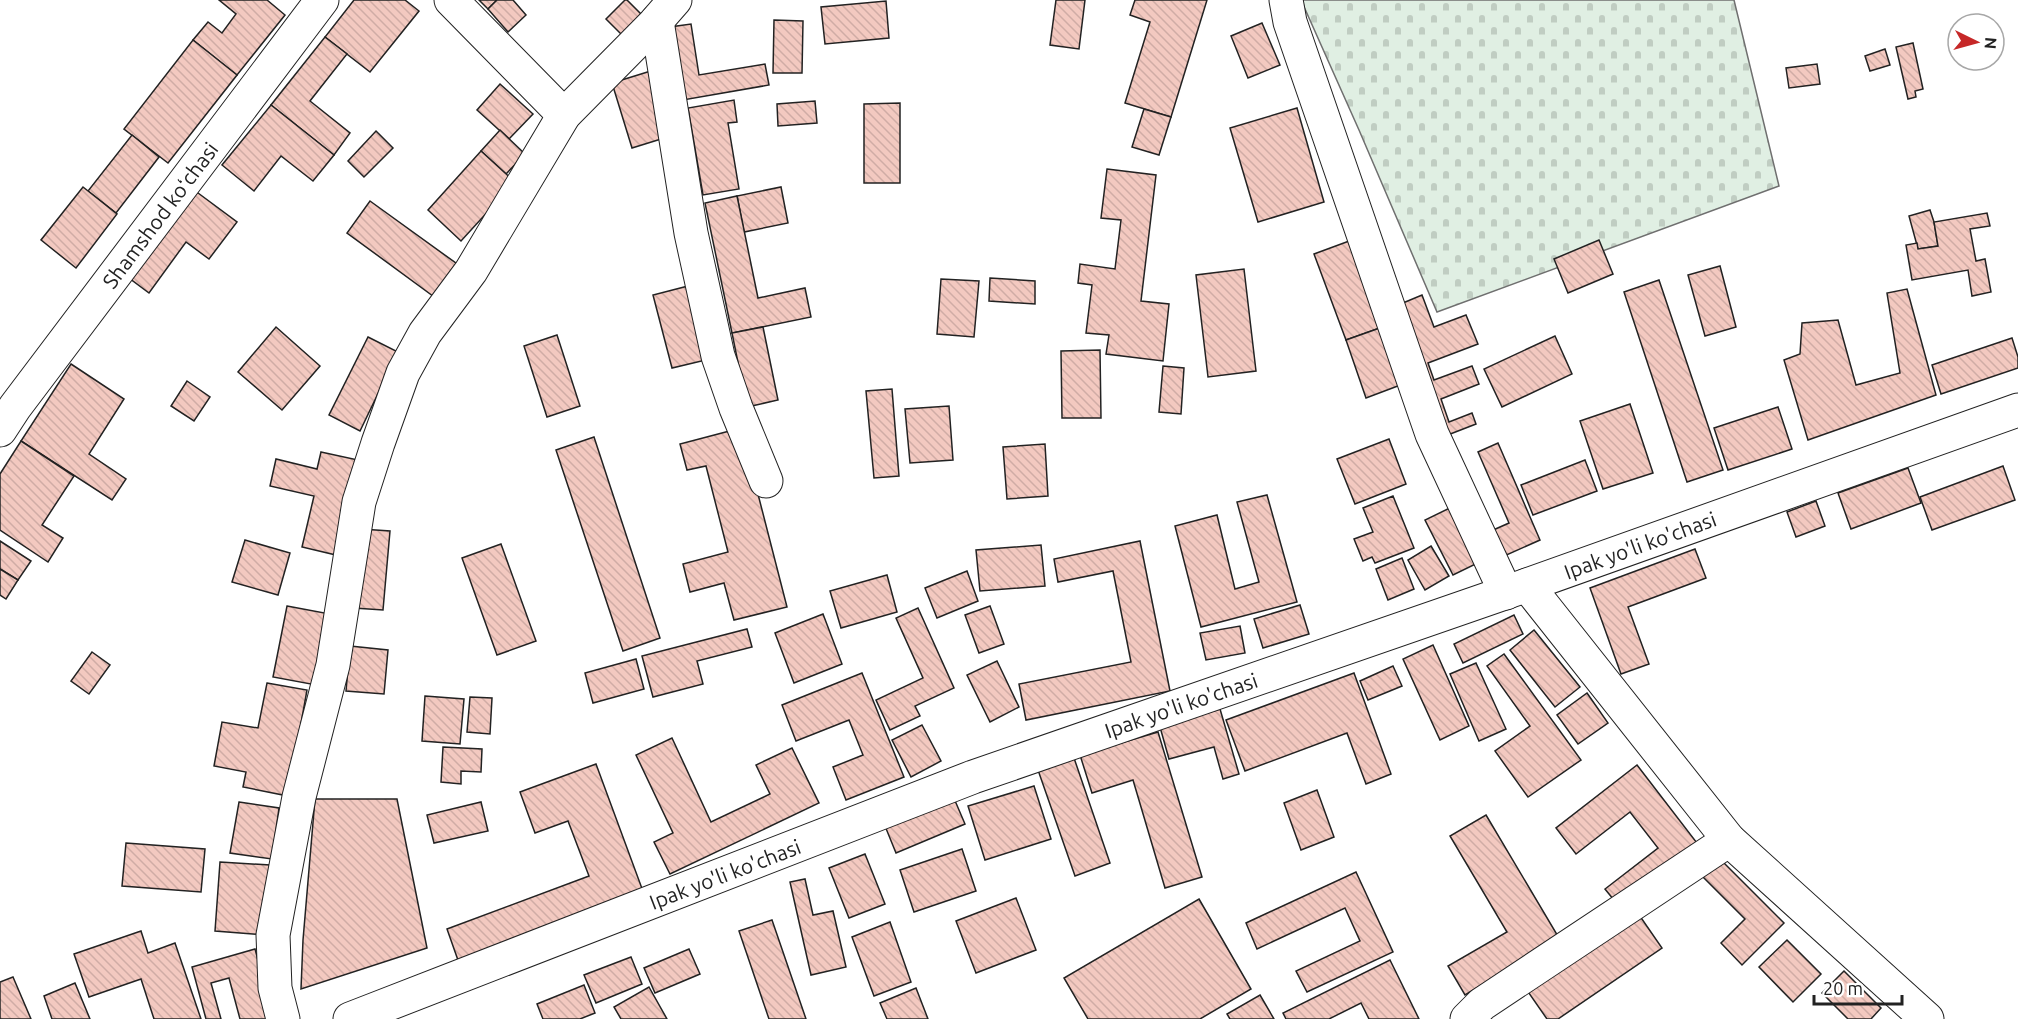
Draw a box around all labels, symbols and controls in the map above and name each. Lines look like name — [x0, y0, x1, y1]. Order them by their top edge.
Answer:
north arrow — [1946, 12, 2006, 72]
text: N — [1981, 37, 2000, 50]
street label: Shamshod koʻchasi — [97, 137, 223, 293]
street label: Ipak yo'li ko'chasi — [1561, 506, 1719, 584]
street label: Ipak yo'li ko'chasi — [1101, 668, 1261, 742]
street label: Ipak yo'li ko'chasi — [646, 834, 804, 914]
scale bar — [1814, 968, 1902, 1006]
text: 20 m — [1823, 978, 1863, 998]

